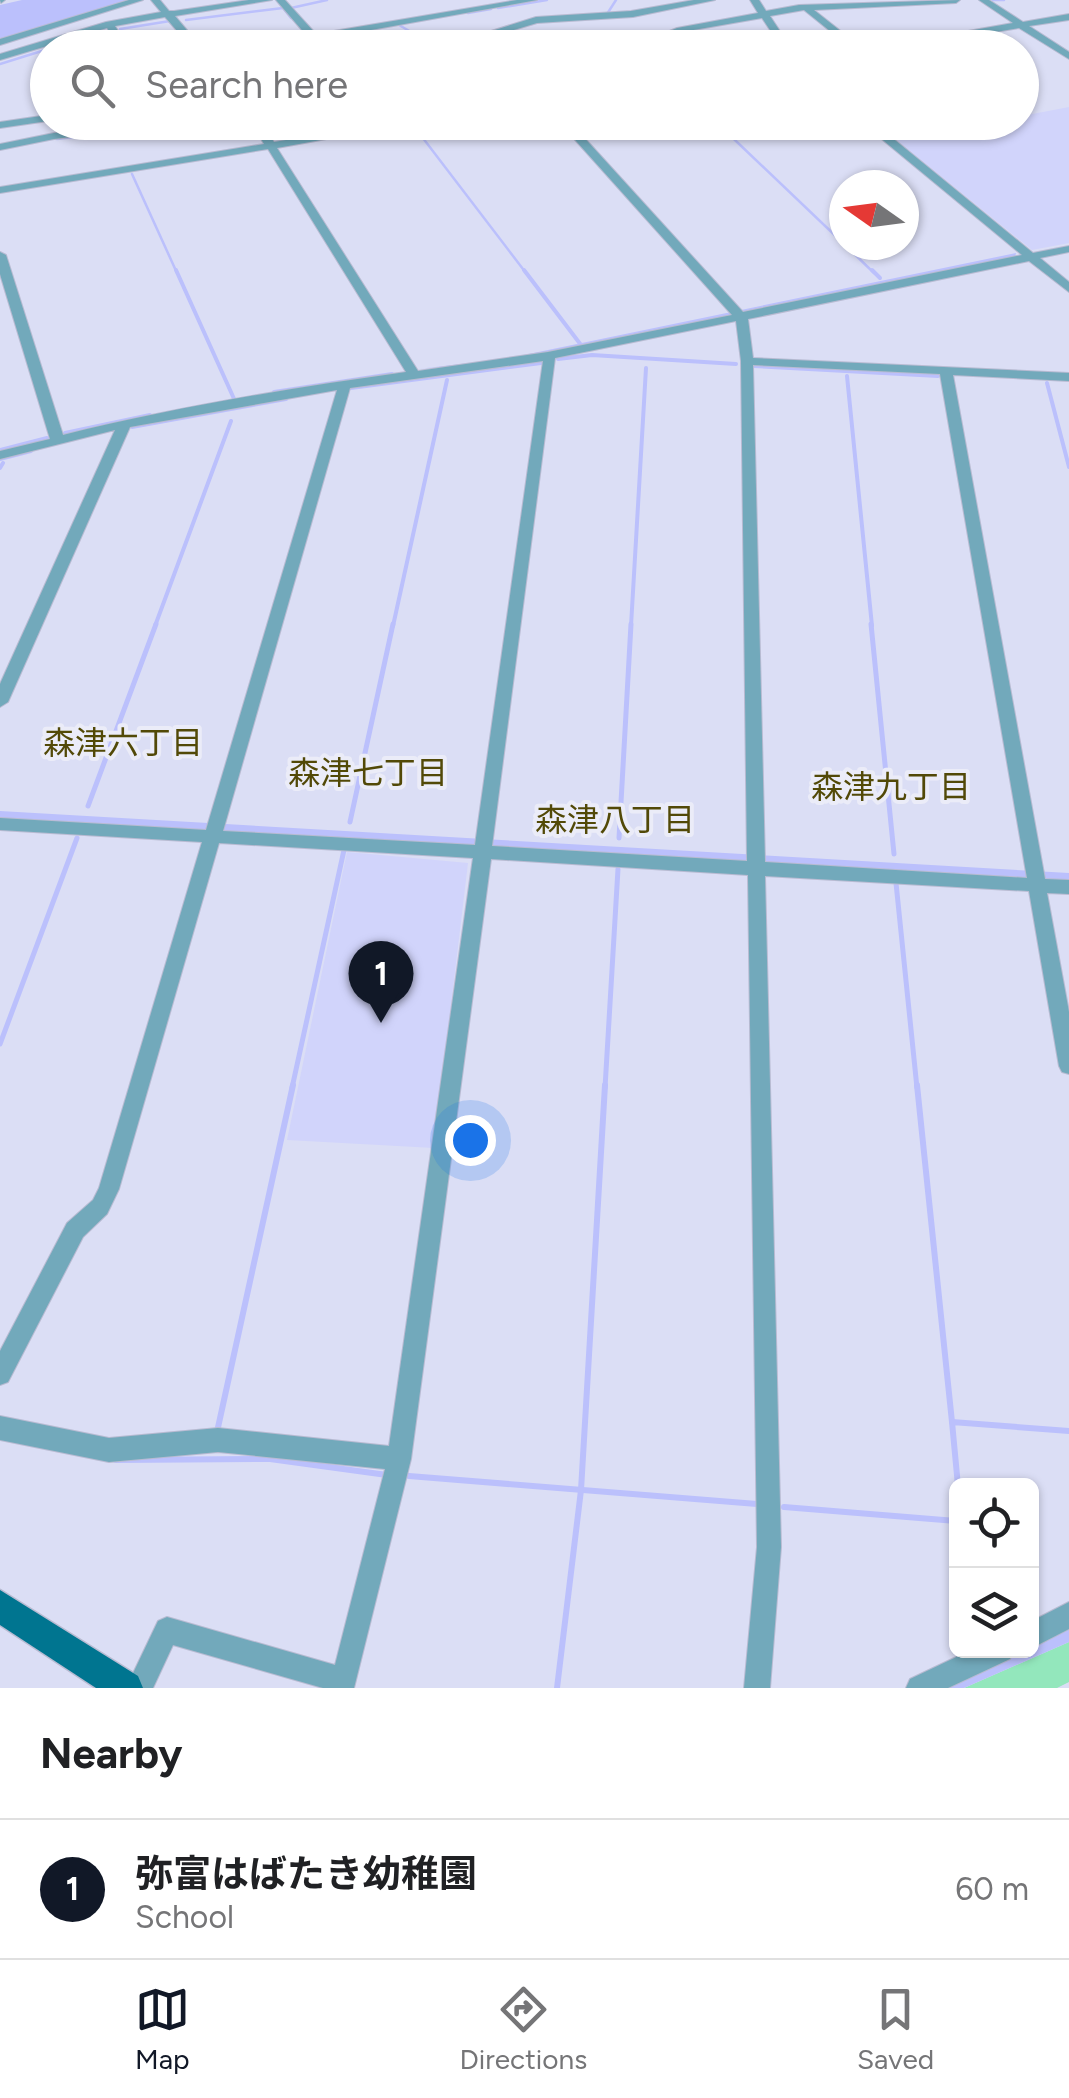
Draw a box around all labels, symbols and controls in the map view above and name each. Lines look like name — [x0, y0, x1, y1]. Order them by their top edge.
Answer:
search box — [30, 30, 1039, 140]
icon: search — [65, 58, 120, 113]
text: Search here — [145, 62, 348, 108]
north arrow — [829, 170, 919, 260]
district label: 森津六丁目 — [43, 724, 203, 762]
district label: 森津七丁目 — [288, 754, 448, 792]
district label: 森津九丁目 — [811, 768, 971, 806]
district label: 森津八丁目 — [535, 801, 695, 839]
pin: 1 — [348, 940, 414, 1023]
your location — [445, 1115, 496, 1166]
map controls — [949, 1478, 1039, 1658]
button: locate — [949, 1478, 1039, 1568]
button: layers — [949, 1568, 1039, 1658]
text: Nearby — [40, 1728, 182, 1779]
text: 弥富はばたき幼稚園 — [135, 1851, 477, 1897]
text: 1 — [66, 1870, 79, 1908]
text: 60 m — [955, 1870, 1029, 1908]
text: School — [135, 1898, 234, 1936]
tab: Map — [135, 1982, 190, 2076]
tab: Directions — [460, 1982, 587, 2076]
tab: Saved — [857, 1982, 934, 2076]

